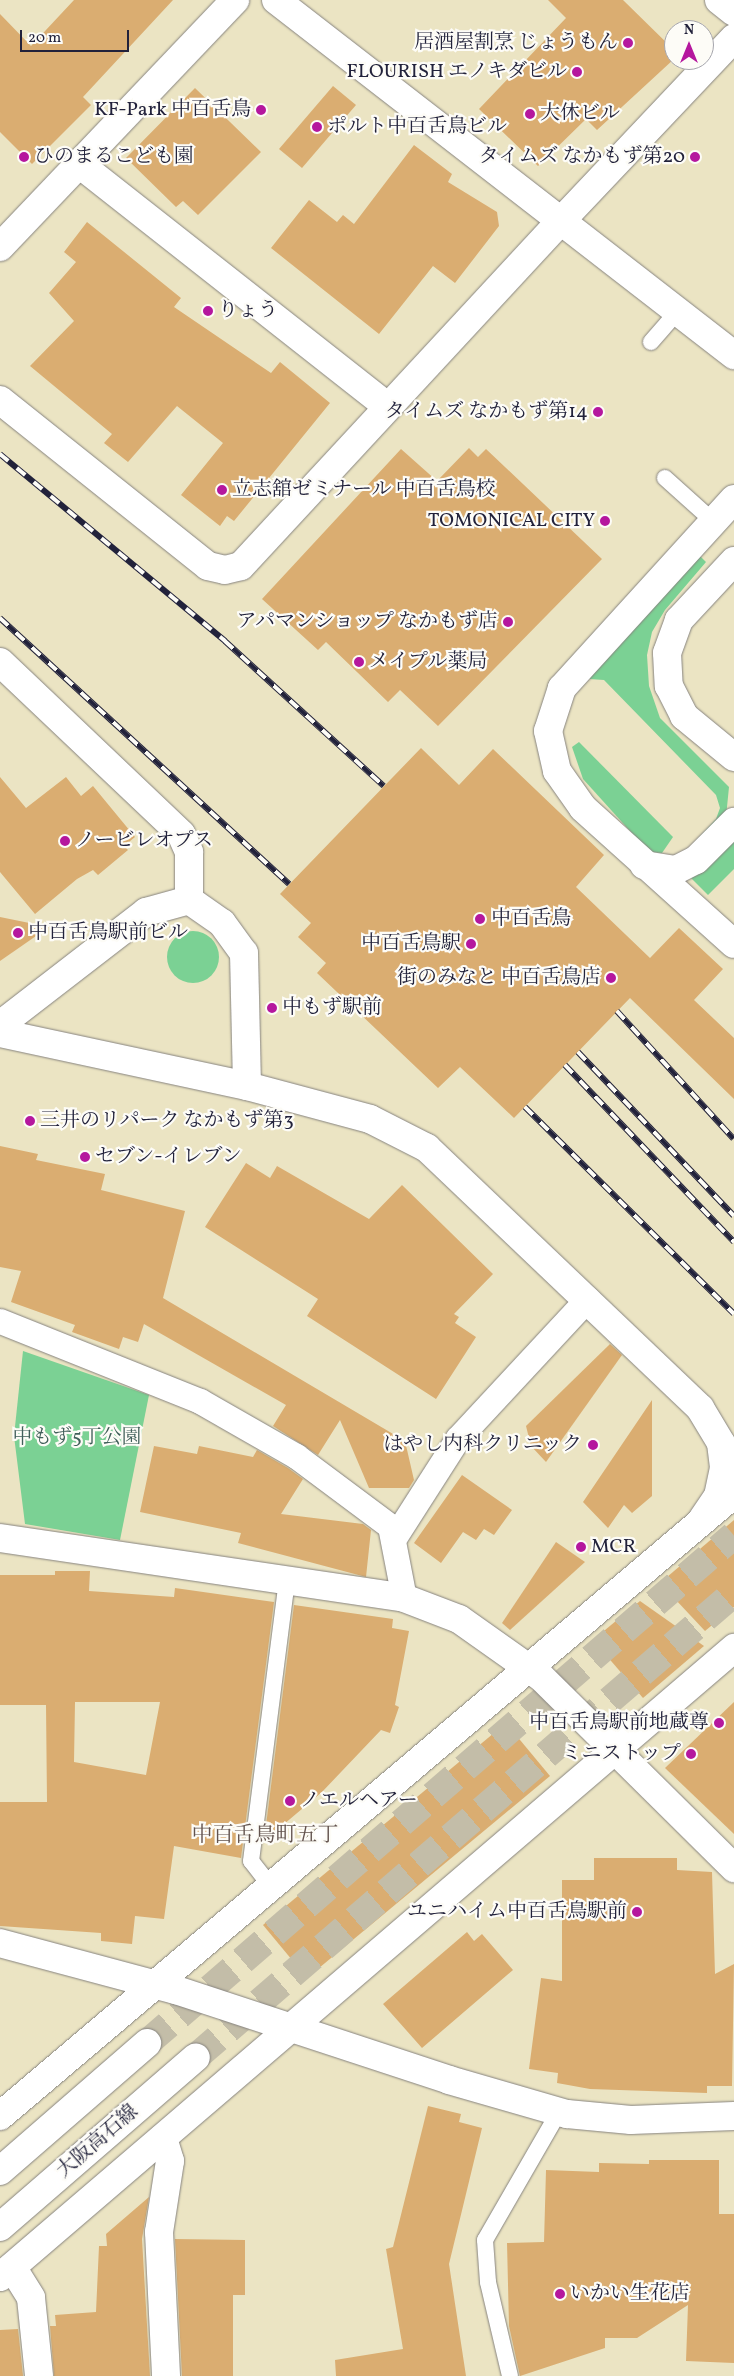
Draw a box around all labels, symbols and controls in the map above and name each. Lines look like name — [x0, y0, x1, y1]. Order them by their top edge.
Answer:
scale bar — [22, 20, 131, 52]
north arrow — [664, 20, 714, 70]
text: N — [684, 21, 694, 40]
text: 20 m — [28, 28, 61, 49]
place label: 居酒屋割烹 じょうもん — [414, 31, 618, 55]
marker: 居酒屋割烹 じょうもん — [622, 37, 634, 49]
place label: FLOURISH エノキダビル — [346, 60, 567, 84]
marker: FLOURISH エノキダビル — [571, 66, 583, 78]
place label: KF-Park 中百舌鳥 — [94, 98, 251, 122]
place label: 大休ビル — [540, 102, 620, 126]
marker: KF-Park 中百舌鳥 — [255, 104, 267, 116]
marker: 大休ビル — [524, 108, 536, 120]
place label: ポルト中百舌鳥ビル — [327, 115, 507, 139]
marker: ポルト中百舌鳥ビル — [311, 121, 323, 133]
place label: ひのまるこども園 — [34, 145, 194, 169]
place label: タイムズ なかもず第20 — [478, 145, 685, 169]
marker: ひのまるこども園 — [18, 151, 30, 163]
marker: タイムズ なかもず第20 — [689, 151, 701, 163]
place label: りょう — [218, 299, 278, 323]
marker: りょう — [202, 305, 214, 317]
place label: タイムズ なかもず第14 — [384, 400, 588, 424]
marker: タイムズ なかもず第14 — [592, 406, 604, 418]
place label: 立志舘ゼミナール 中百舌鳥校 — [232, 478, 496, 502]
marker: 立志舘ゼミナール 中百舌鳥校 — [216, 484, 228, 496]
place label: TOMONICAL CITY — [428, 509, 595, 533]
marker: TOMONICAL CITY — [599, 515, 611, 527]
place label: アパマンショップ なかもず店 — [234, 610, 498, 634]
marker: アパマンショップ なかもず店 — [502, 616, 514, 628]
place label: メイプル薬局 — [369, 650, 489, 674]
marker: メイプル薬局 — [353, 656, 365, 668]
place label: ノービレオプス — [75, 829, 214, 853]
marker: ノービレオプス — [59, 835, 71, 847]
place label: 中百舌鳥 — [491, 907, 571, 931]
marker: 中百舌鳥 — [473, 912, 487, 926]
place label: 中百舌鳥駅前ビル — [28, 921, 188, 945]
marker: 中百舌鳥駅前ビル — [12, 927, 24, 939]
place label: 中百舌鳥駅 — [361, 932, 461, 956]
marker: 中百舌鳥駅 — [465, 938, 477, 950]
place label: 街のみなと 中百舌鳥店 — [397, 966, 601, 990]
marker: 街のみなと 中百舌鳥店 — [605, 972, 617, 984]
place label: 中もず駅前 — [282, 996, 382, 1020]
marker: 中もず駅前 — [266, 1002, 278, 1014]
place label: 三井のリパーク なかもず第3 — [40, 1109, 294, 1133]
marker: 三井のリパーク なかもず第3 — [24, 1115, 36, 1127]
place label: セブン-イレブン — [95, 1145, 243, 1169]
marker: セブン-イレブン — [79, 1151, 91, 1163]
park label: 中もず5丁公園 — [12, 1426, 142, 1450]
place label: はやし内科クリニック — [382, 1433, 582, 1457]
marker: はやし内科クリニック — [586, 1438, 600, 1452]
place label: MCR — [591, 1535, 636, 1559]
marker: MCR — [575, 1541, 587, 1553]
place label: 中百舌鳥駅前地蔵尊 — [529, 1711, 709, 1735]
marker: 中百舌鳥駅前地蔵尊 — [713, 1717, 725, 1729]
place label: ミニストップ — [561, 1742, 681, 1766]
marker: ミニストップ — [685, 1748, 697, 1760]
place label: ノエルヘアー — [300, 1789, 419, 1813]
marker: ノエルヘアー — [284, 1795, 296, 1807]
district label: 中百舌鳥町五丁 — [192, 1823, 338, 1849]
place label: ユニハイム中百舌鳥駅前 — [407, 1900, 627, 1924]
marker: ユニハイム中百舌鳥駅前 — [631, 1906, 643, 1918]
street label: 大阪高石線 — [52, 2100, 144, 2184]
place label: いかい生花店 — [570, 2282, 690, 2306]
marker: いかい生花店 — [554, 2288, 566, 2300]

